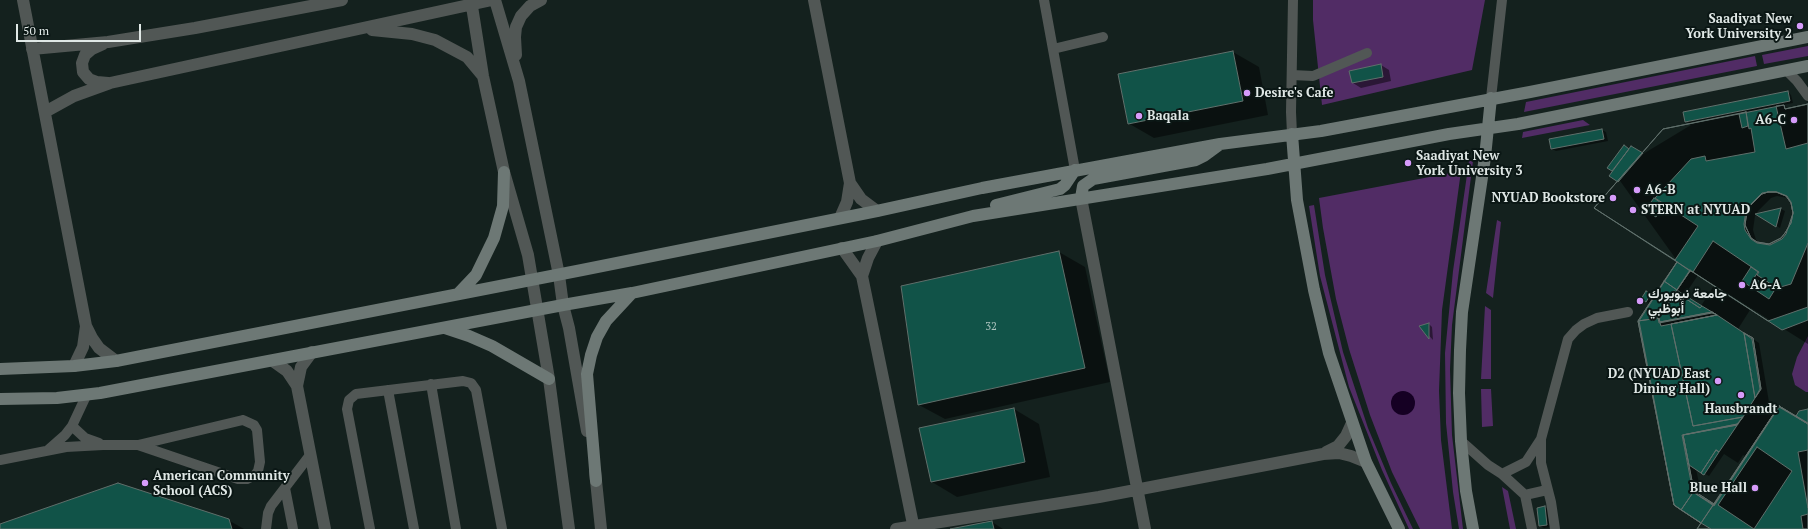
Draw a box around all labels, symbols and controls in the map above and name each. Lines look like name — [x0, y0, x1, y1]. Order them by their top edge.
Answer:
place label: Saadiyat New York University 2 — [1685, 11, 1792, 42]
scale bar — [18, 16, 143, 42]
marker: Saadiyat New York University 2 — [1795, 21, 1805, 31]
text: 50 m — [23, 23, 49, 38]
place label: Desire's Cafe — [1255, 85, 1333, 101]
marker: Desire's Cafe — [1242, 88, 1252, 98]
place label: Baqala — [1147, 108, 1189, 124]
marker: Baqala — [1134, 111, 1144, 121]
place label: A6-C — [1755, 112, 1786, 128]
marker: A6-C — [1789, 115, 1799, 125]
place label: Saadiyat New York University 3 — [1416, 148, 1523, 179]
marker: Saadiyat New York University 3 — [1403, 158, 1413, 168]
place label: A6-B — [1645, 182, 1676, 198]
marker: A6-B — [1632, 185, 1642, 195]
place label: NYUAD Bookstore — [1491, 190, 1605, 206]
marker: NYUAD Bookstore — [1608, 193, 1618, 203]
place label: STERN at NYUAD — [1641, 202, 1750, 218]
marker: STERN at NYUAD — [1628, 205, 1638, 215]
place label: A6-A — [1750, 277, 1781, 293]
marker: A6-A — [1737, 280, 1747, 290]
place label: جامعة نيويورك أبوظبي — [1648, 286, 1727, 317]
marker: جامعة نيويورك أبوظبي — [1635, 296, 1645, 306]
house number: 32 — [985, 320, 997, 334]
place label: D2 (NYUAD East Dining Hall) — [1608, 366, 1710, 397]
marker: D2 (NYUAD East Dining Hall) — [1713, 376, 1723, 386]
marker: Hausbrandt — [1736, 390, 1746, 400]
place label: Hausbrandt — [1704, 401, 1778, 417]
place label: American Community School (ACS) — [153, 468, 289, 499]
marker: American Community School (ACS) — [140, 478, 150, 488]
place label: Blue Hall — [1690, 480, 1747, 496]
marker: Blue Hall — [1750, 483, 1760, 493]

